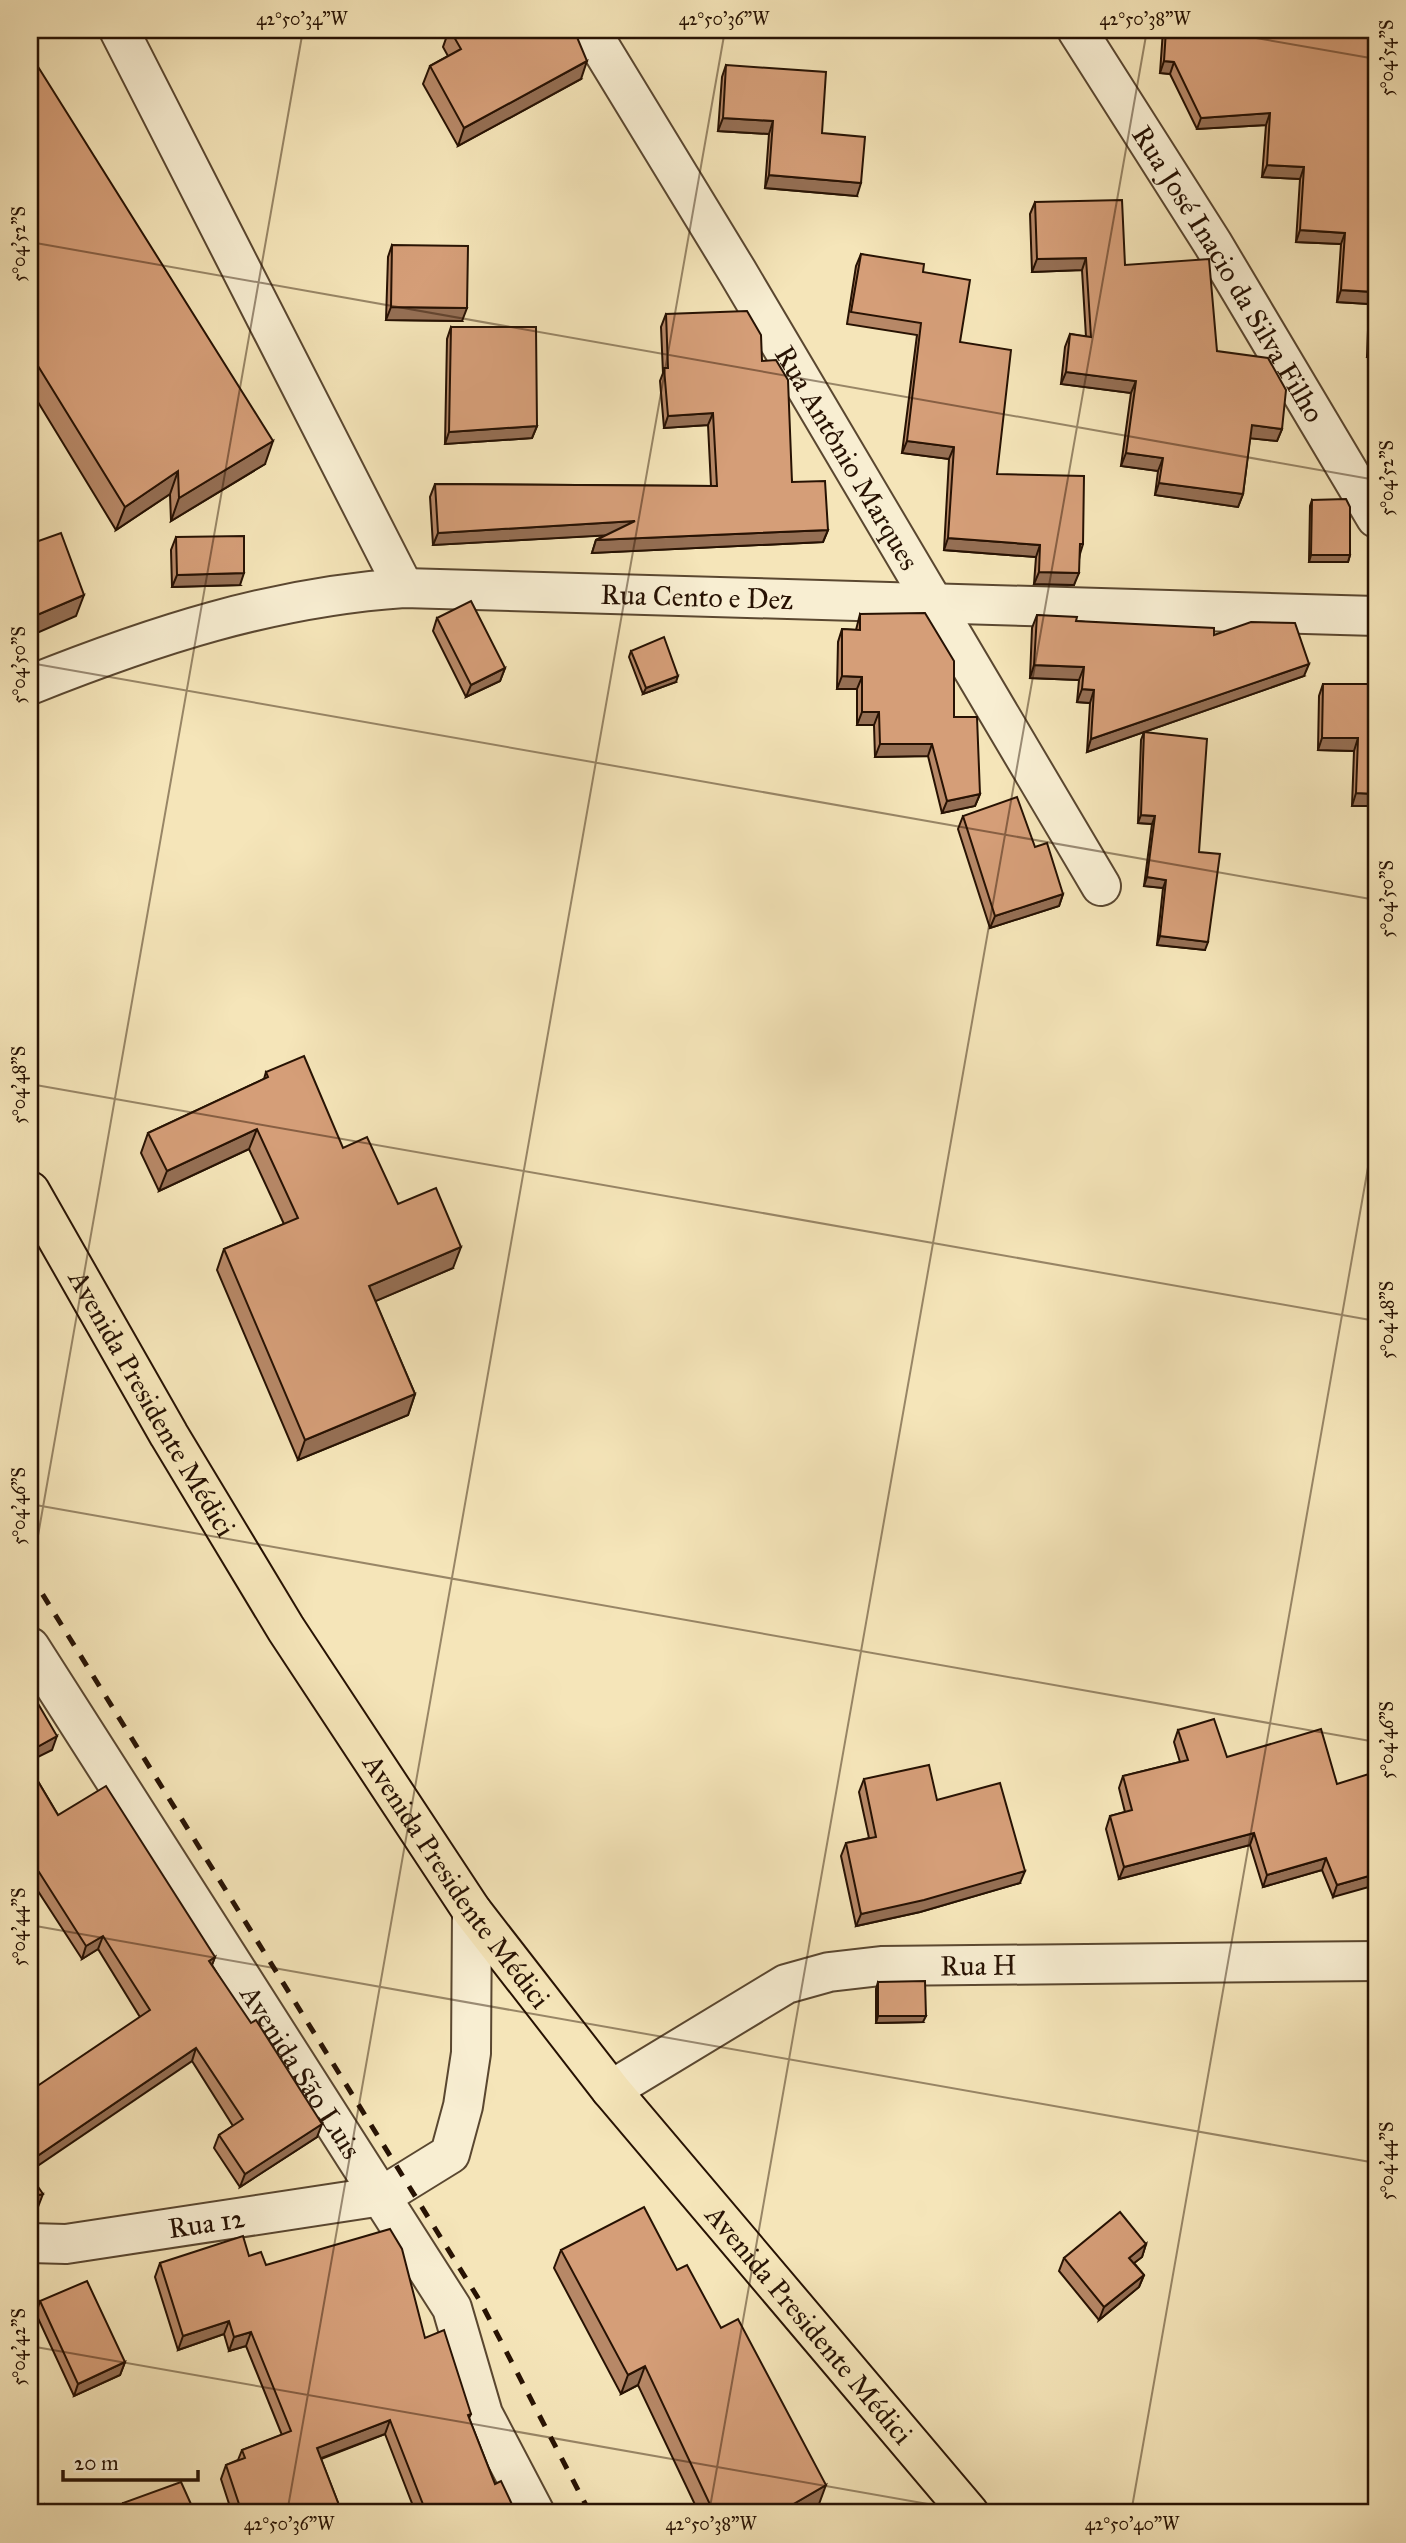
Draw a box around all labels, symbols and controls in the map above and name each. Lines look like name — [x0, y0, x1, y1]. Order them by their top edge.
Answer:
text: 42°50'34"W — [256, 8, 349, 30]
text: 42°50'36"W — [679, 8, 770, 30]
text: 42°50'38"W — [1100, 8, 1191, 30]
text: 5°04'54"S — [1376, 20, 1398, 96]
street label: Rua José Inacio da Silva Filho — [1125, 119, 1332, 428]
text: 5°04'52"S — [8, 206, 30, 282]
street label: Rua Antônio Marques — [767, 339, 927, 576]
text: 5°04'52"S — [1376, 440, 1398, 516]
street label: Rua Cento e Dez — [600, 576, 794, 617]
text: 5°04'50"S — [8, 626, 30, 704]
text: 5°04'50"S — [1376, 860, 1398, 938]
text: 5°04'48"S — [8, 1046, 30, 1124]
street label: Avenida Presidente Médici — [61, 1263, 244, 1543]
text: 5°04'48"S — [1376, 1281, 1398, 1359]
text: 5°04'46"S — [8, 1467, 30, 1545]
text: 5°04'46"S — [1376, 1701, 1398, 1779]
street label: Avenida Presidente Médici — [355, 1746, 558, 2015]
text: 5°04'44"S — [8, 1888, 30, 1966]
street label: Rua H — [940, 1947, 1017, 1983]
street label: Avenida São Luis — [232, 1978, 370, 2165]
text: 5°04'44"S — [1376, 2122, 1398, 2200]
street label: Avenida Presidente Médici — [698, 2197, 921, 2452]
street label: Rua 12 — [166, 2200, 247, 2246]
text: 5°04'42"S — [8, 2308, 30, 2386]
scale bar — [63, 2438, 198, 2482]
text: 20 m — [74, 2450, 119, 2476]
text: 42°50'36"W — [244, 2513, 335, 2535]
text: 42°50'38"W — [666, 2513, 757, 2535]
text: 42°50'40"W — [1085, 2513, 1180, 2535]

